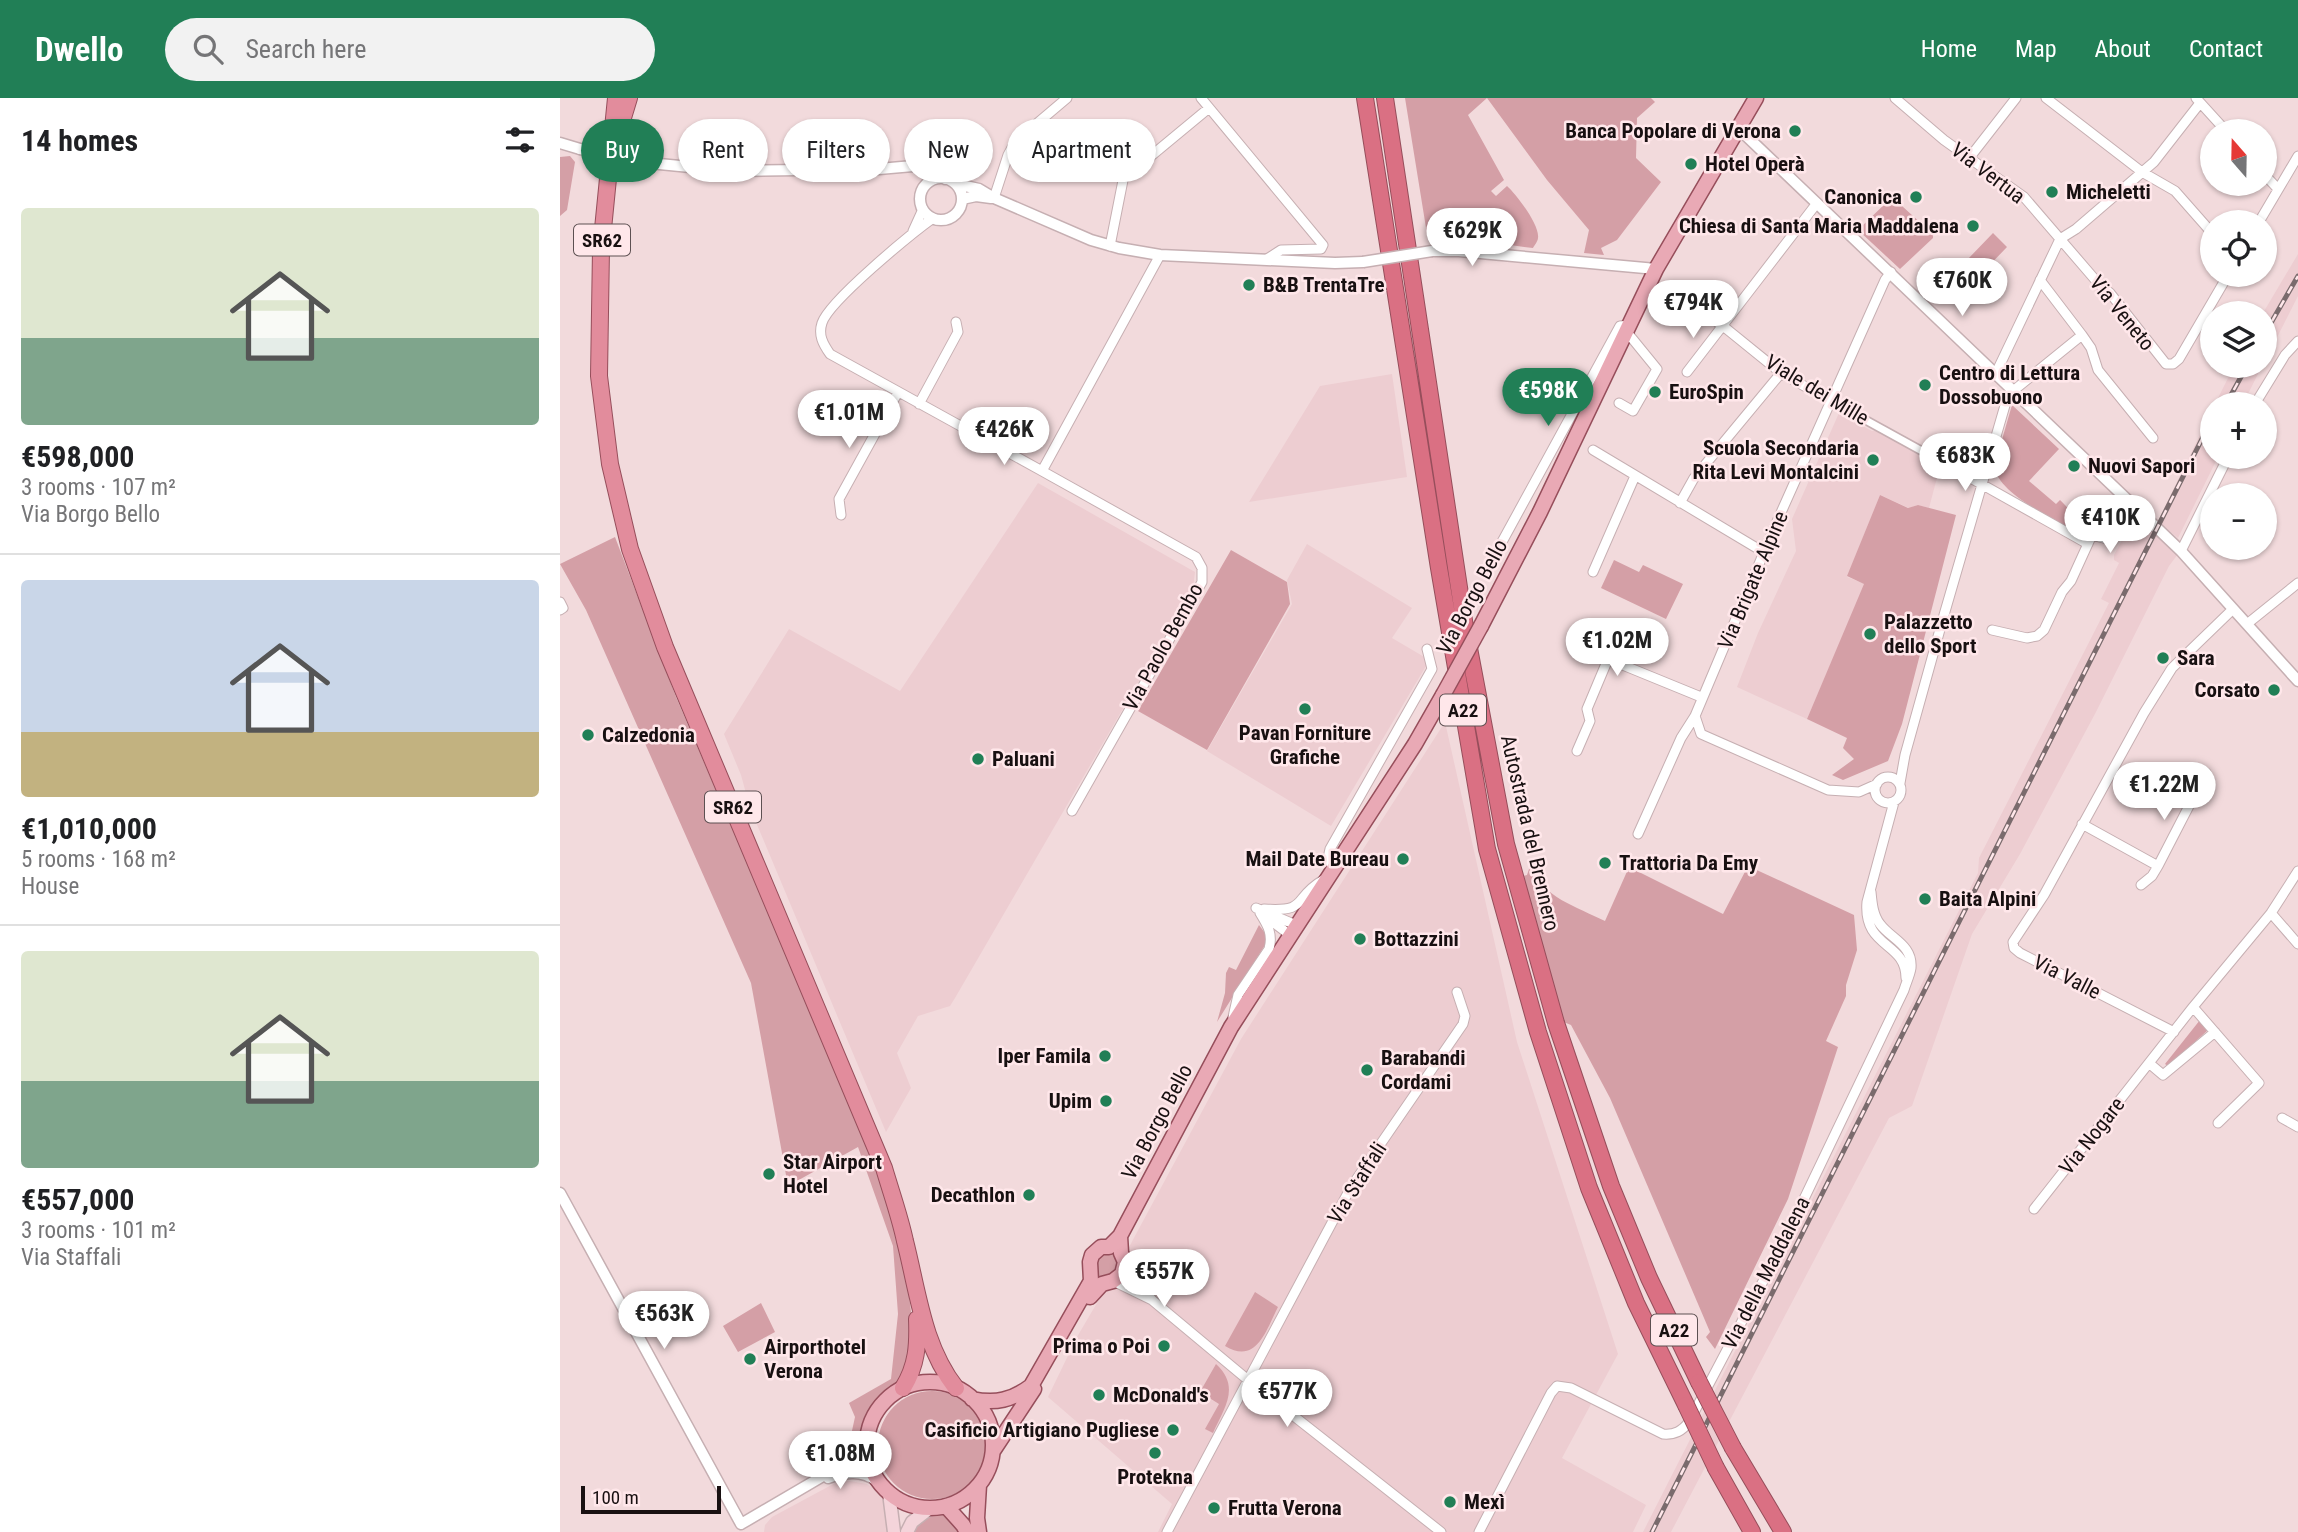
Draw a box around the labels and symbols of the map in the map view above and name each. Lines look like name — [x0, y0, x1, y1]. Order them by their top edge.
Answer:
place label: Banca Popolare di Verona — [1565, 119, 1781, 143]
north arrow — [2200, 119, 2277, 196]
marker: Banca Popolare di Verona — [1787, 123, 1803, 139]
street label: Via Vertua — [1946, 138, 2030, 208]
place label: Hotel Operà — [1705, 152, 1805, 176]
marker: Hotel Operà — [1683, 156, 1699, 172]
place label: Micheletti — [2066, 180, 2151, 204]
marker: Micheletti — [2044, 184, 2060, 200]
place label: Canonica — [1824, 185, 1902, 209]
marker: Canonica — [1908, 189, 1924, 205]
pin: €629K — [1423, 208, 1521, 268]
place label: Chiesa di Santa Maria Maddalena — [1679, 214, 1959, 238]
marker: Chiesa di Santa Maria Maddalena — [1965, 218, 1981, 234]
road number: SR62 — [574, 224, 630, 256]
pin: €760K — [1913, 258, 2011, 318]
street label: Via Veneto — [2085, 271, 2159, 355]
place label: B&B TrentaTre — [1263, 273, 1385, 297]
marker: B&B TrentaTre — [1241, 277, 1257, 293]
pin: €794K — [1644, 280, 1742, 340]
street label: Viale dei Mille — [1761, 350, 1873, 430]
place label: Centro di Lettura Dossobuono — [1939, 361, 2080, 409]
pin: €598K — [1499, 368, 1597, 428]
marker: Centro di Lettura Dossobuono — [1917, 377, 1933, 393]
place label: EuroSpin — [1669, 380, 1744, 404]
marker: EuroSpin — [1647, 384, 1663, 400]
pin: €1.01M — [792, 390, 906, 450]
pin: €426K — [955, 408, 1053, 467]
pin: €683K — [1916, 434, 2014, 493]
place label: Scuola Secondaria Rita Levi Montalcini — [1692, 436, 1859, 484]
marker: Scuola Secondaria Rita Levi Montalcini — [1865, 452, 1881, 468]
place label: Nuovi Sapori — [2088, 454, 2195, 478]
marker: Nuovi Sapori — [2066, 458, 2082, 474]
pin: €410K — [2061, 496, 2159, 555]
street label: Via Brigate Alpine — [1713, 507, 1793, 653]
street label: Via Borgo Bello — [1432, 535, 1512, 659]
street label: Via Paolo Bembo — [1118, 579, 1208, 715]
place label: Palazzetto dello Sport — [1884, 610, 1976, 658]
pin: €1.02M — [1560, 618, 1674, 678]
marker: Palazzetto dello Sport — [1862, 626, 1878, 642]
place label: Sara — [2177, 646, 2215, 670]
marker: Sara — [2155, 650, 2171, 666]
place label: Corsato — [2195, 678, 2260, 702]
marker: Corsato — [2266, 682, 2282, 698]
road number: A22 — [1440, 694, 1486, 726]
marker: Pavan Forniture Grafiche — [1297, 701, 1313, 717]
place label: Pavan Forniture Grafiche — [1239, 721, 1371, 769]
place label: Calzedonia — [602, 723, 695, 747]
marker: Calzedonia — [580, 727, 596, 743]
street label: Autostrada del Brennero — [1496, 733, 1564, 933]
place label: Paluani — [992, 747, 1055, 771]
marker: Paluani — [970, 751, 986, 767]
pin: €1.22M — [2107, 762, 2221, 822]
road number: SR62 — [705, 792, 761, 822]
place label: Mail Date Bureau — [1246, 847, 1389, 871]
marker: Mail Date Bureau — [1395, 851, 1411, 867]
place label: Trattoria Da Emy — [1619, 851, 1759, 875]
marker: Trattoria Da Emy — [1597, 855, 1613, 871]
place label: Baita Alpini — [1939, 887, 2036, 911]
marker: Baita Alpini — [1917, 891, 1933, 907]
place label: Bottazzini — [1374, 927, 1459, 951]
marker: Bottazzini — [1352, 931, 1368, 947]
street label: Via Valle — [2029, 950, 2105, 1004]
place label: Iper Famila — [997, 1044, 1091, 1068]
place label: Barabandi Cordami — [1381, 1046, 1466, 1094]
marker: Iper Famila — [1097, 1048, 1113, 1064]
street label: Via Borgo Bello — [1117, 1060, 1197, 1184]
marker: Barabandi Cordami — [1359, 1062, 1375, 1078]
place label: Upim — [1049, 1089, 1092, 1113]
street label: Via Nogare — [2054, 1092, 2130, 1179]
marker: Upim — [1098, 1093, 1114, 1109]
street label: Via Staffali — [1323, 1138, 1391, 1228]
place label: Star Airport Hotel — [783, 1150, 882, 1198]
marker: Star Airport Hotel — [761, 1166, 777, 1182]
place label: Decathlon — [931, 1183, 1015, 1207]
marker: Decathlon — [1021, 1187, 1037, 1203]
street label: Via della Maddalena — [1717, 1193, 1815, 1353]
pin: €557K — [1115, 1250, 1213, 1309]
pin: €563K — [615, 1292, 713, 1351]
road number: A22 — [1651, 1314, 1697, 1346]
place label: Prima o Poi — [1053, 1334, 1150, 1358]
place label: Airporthotel Verona — [764, 1335, 866, 1383]
marker: Prima o Poi — [1156, 1338, 1172, 1354]
marker: Airporthotel Verona — [742, 1351, 758, 1367]
pin: €577K — [1238, 1370, 1336, 1429]
place label: McDonald's — [1113, 1383, 1209, 1407]
marker: McDonald's — [1091, 1387, 1107, 1403]
place label: Casificio Artigiano Pugliese — [924, 1418, 1159, 1442]
marker: Casificio Artigiano Pugliese — [1165, 1422, 1181, 1438]
pin: €1.08M — [783, 1432, 897, 1491]
marker: Protekna — [1147, 1445, 1163, 1461]
place label: Protekna — [1117, 1465, 1193, 1489]
scale bar — [581, 1483, 721, 1515]
place label: Mexì — [1464, 1490, 1505, 1514]
marker: Mexì — [1442, 1494, 1458, 1510]
place label: Frutta Verona — [1228, 1496, 1342, 1520]
marker: Frutta Verona — [1206, 1500, 1222, 1516]

